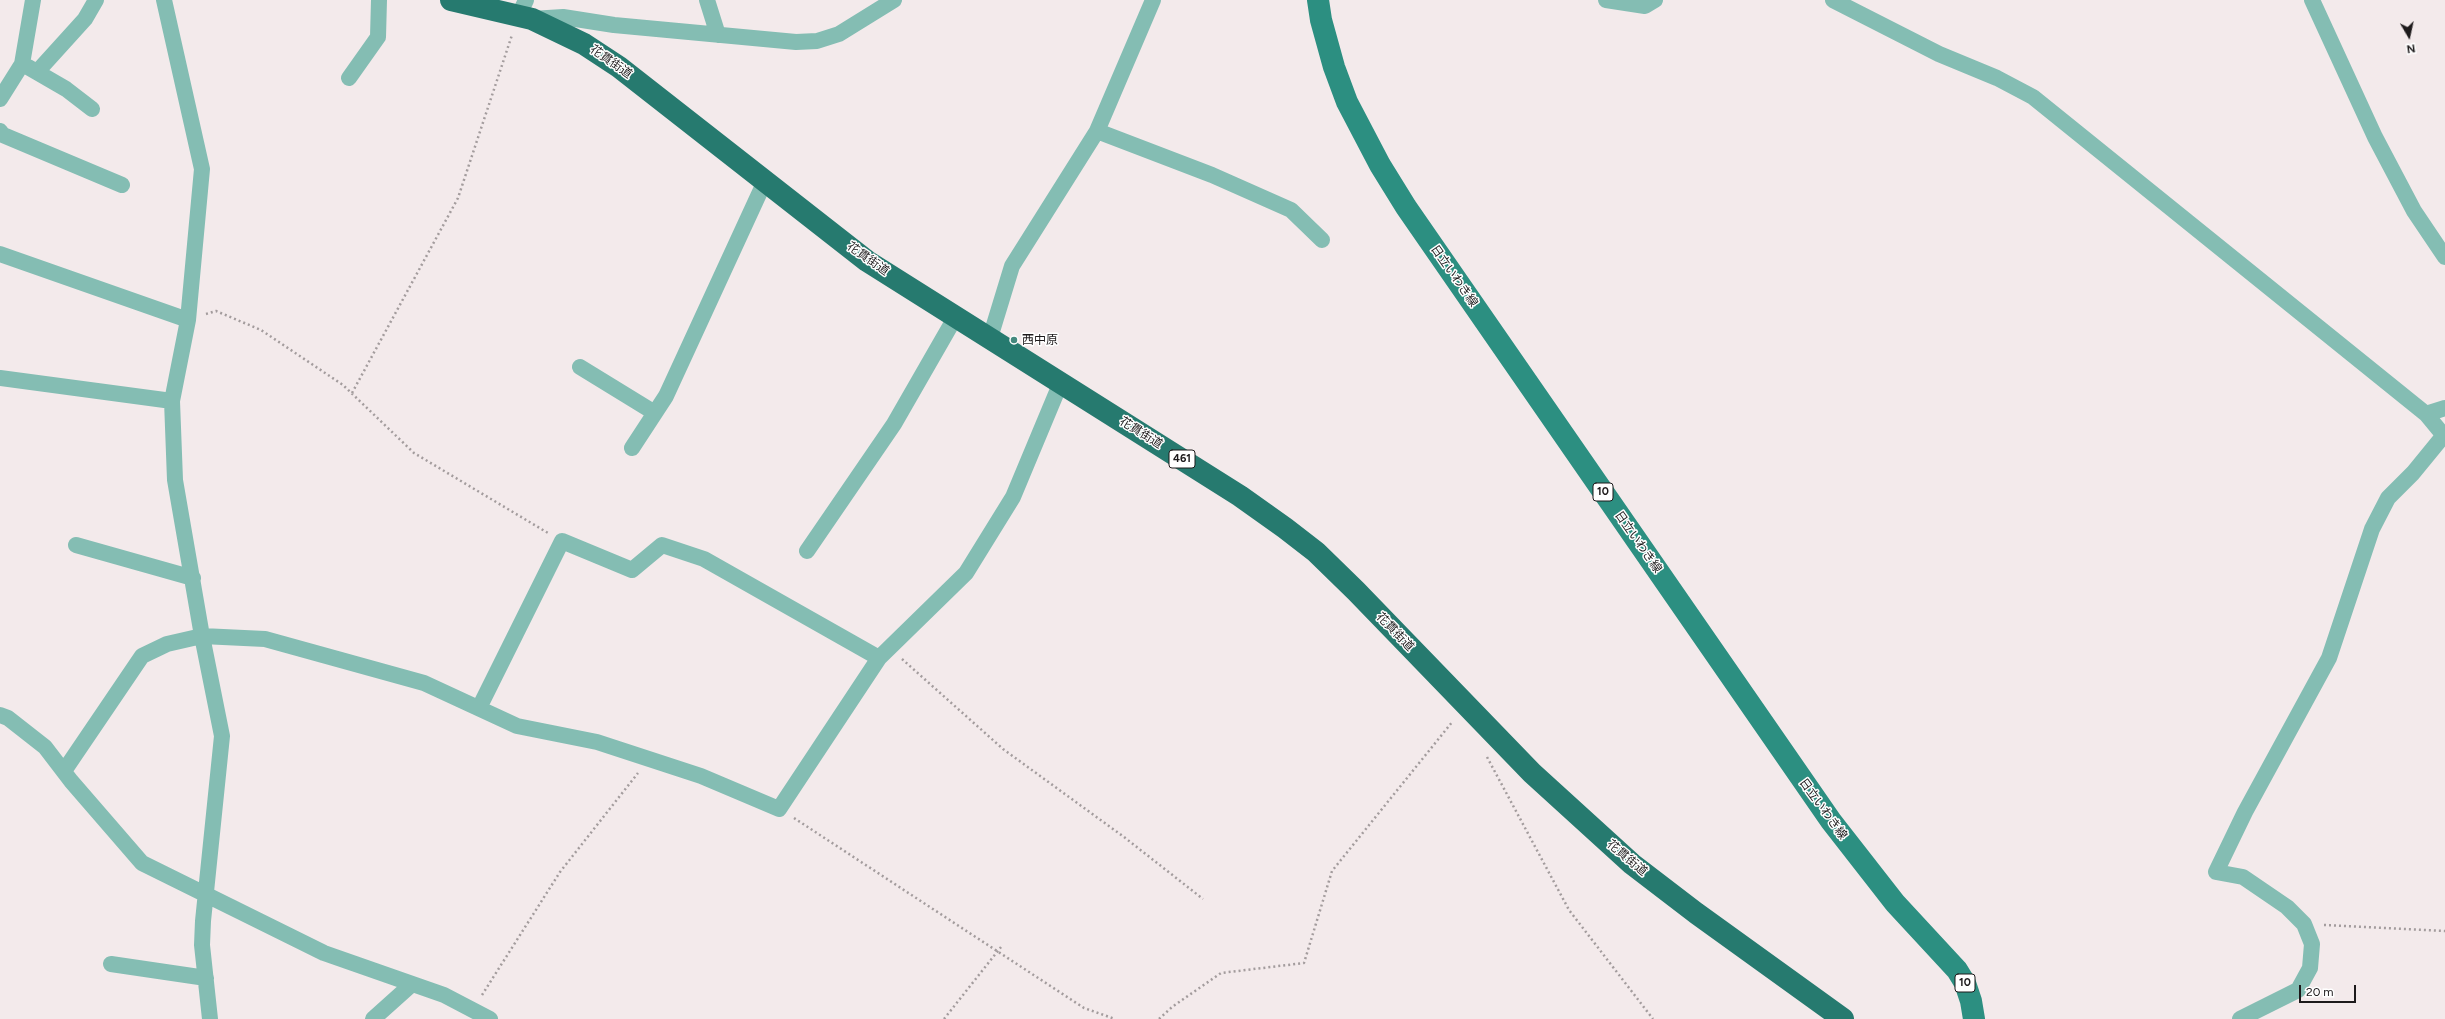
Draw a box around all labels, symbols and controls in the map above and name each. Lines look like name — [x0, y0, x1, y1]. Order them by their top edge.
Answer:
north arrow — [2389, 16, 2429, 56]
text: N — [2406, 41, 2416, 55]
street label: 花貫街道 — [587, 42, 635, 82]
street label: 花貫街道 — [844, 239, 892, 279]
street label: 日立いわき線 — [1427, 242, 1481, 310]
place label: 西中原 — [1022, 333, 1058, 347]
marker: 西中原 — [1009, 335, 1019, 345]
street label: 花貫街道 — [1117, 414, 1165, 452]
road number: 461 — [1169, 450, 1195, 468]
road number: 10 — [1593, 483, 1613, 501]
street label: 日立いわき線 — [1611, 508, 1665, 576]
street label: 花貫街道 — [1373, 610, 1417, 654]
street label: 日立いわき線 — [1796, 776, 1850, 842]
street label: 花貫街道 — [1604, 837, 1650, 879]
road number: 10 — [1955, 974, 1975, 992]
scale bar — [2301, 977, 2358, 1003]
text: 20 m — [2306, 985, 2334, 999]

